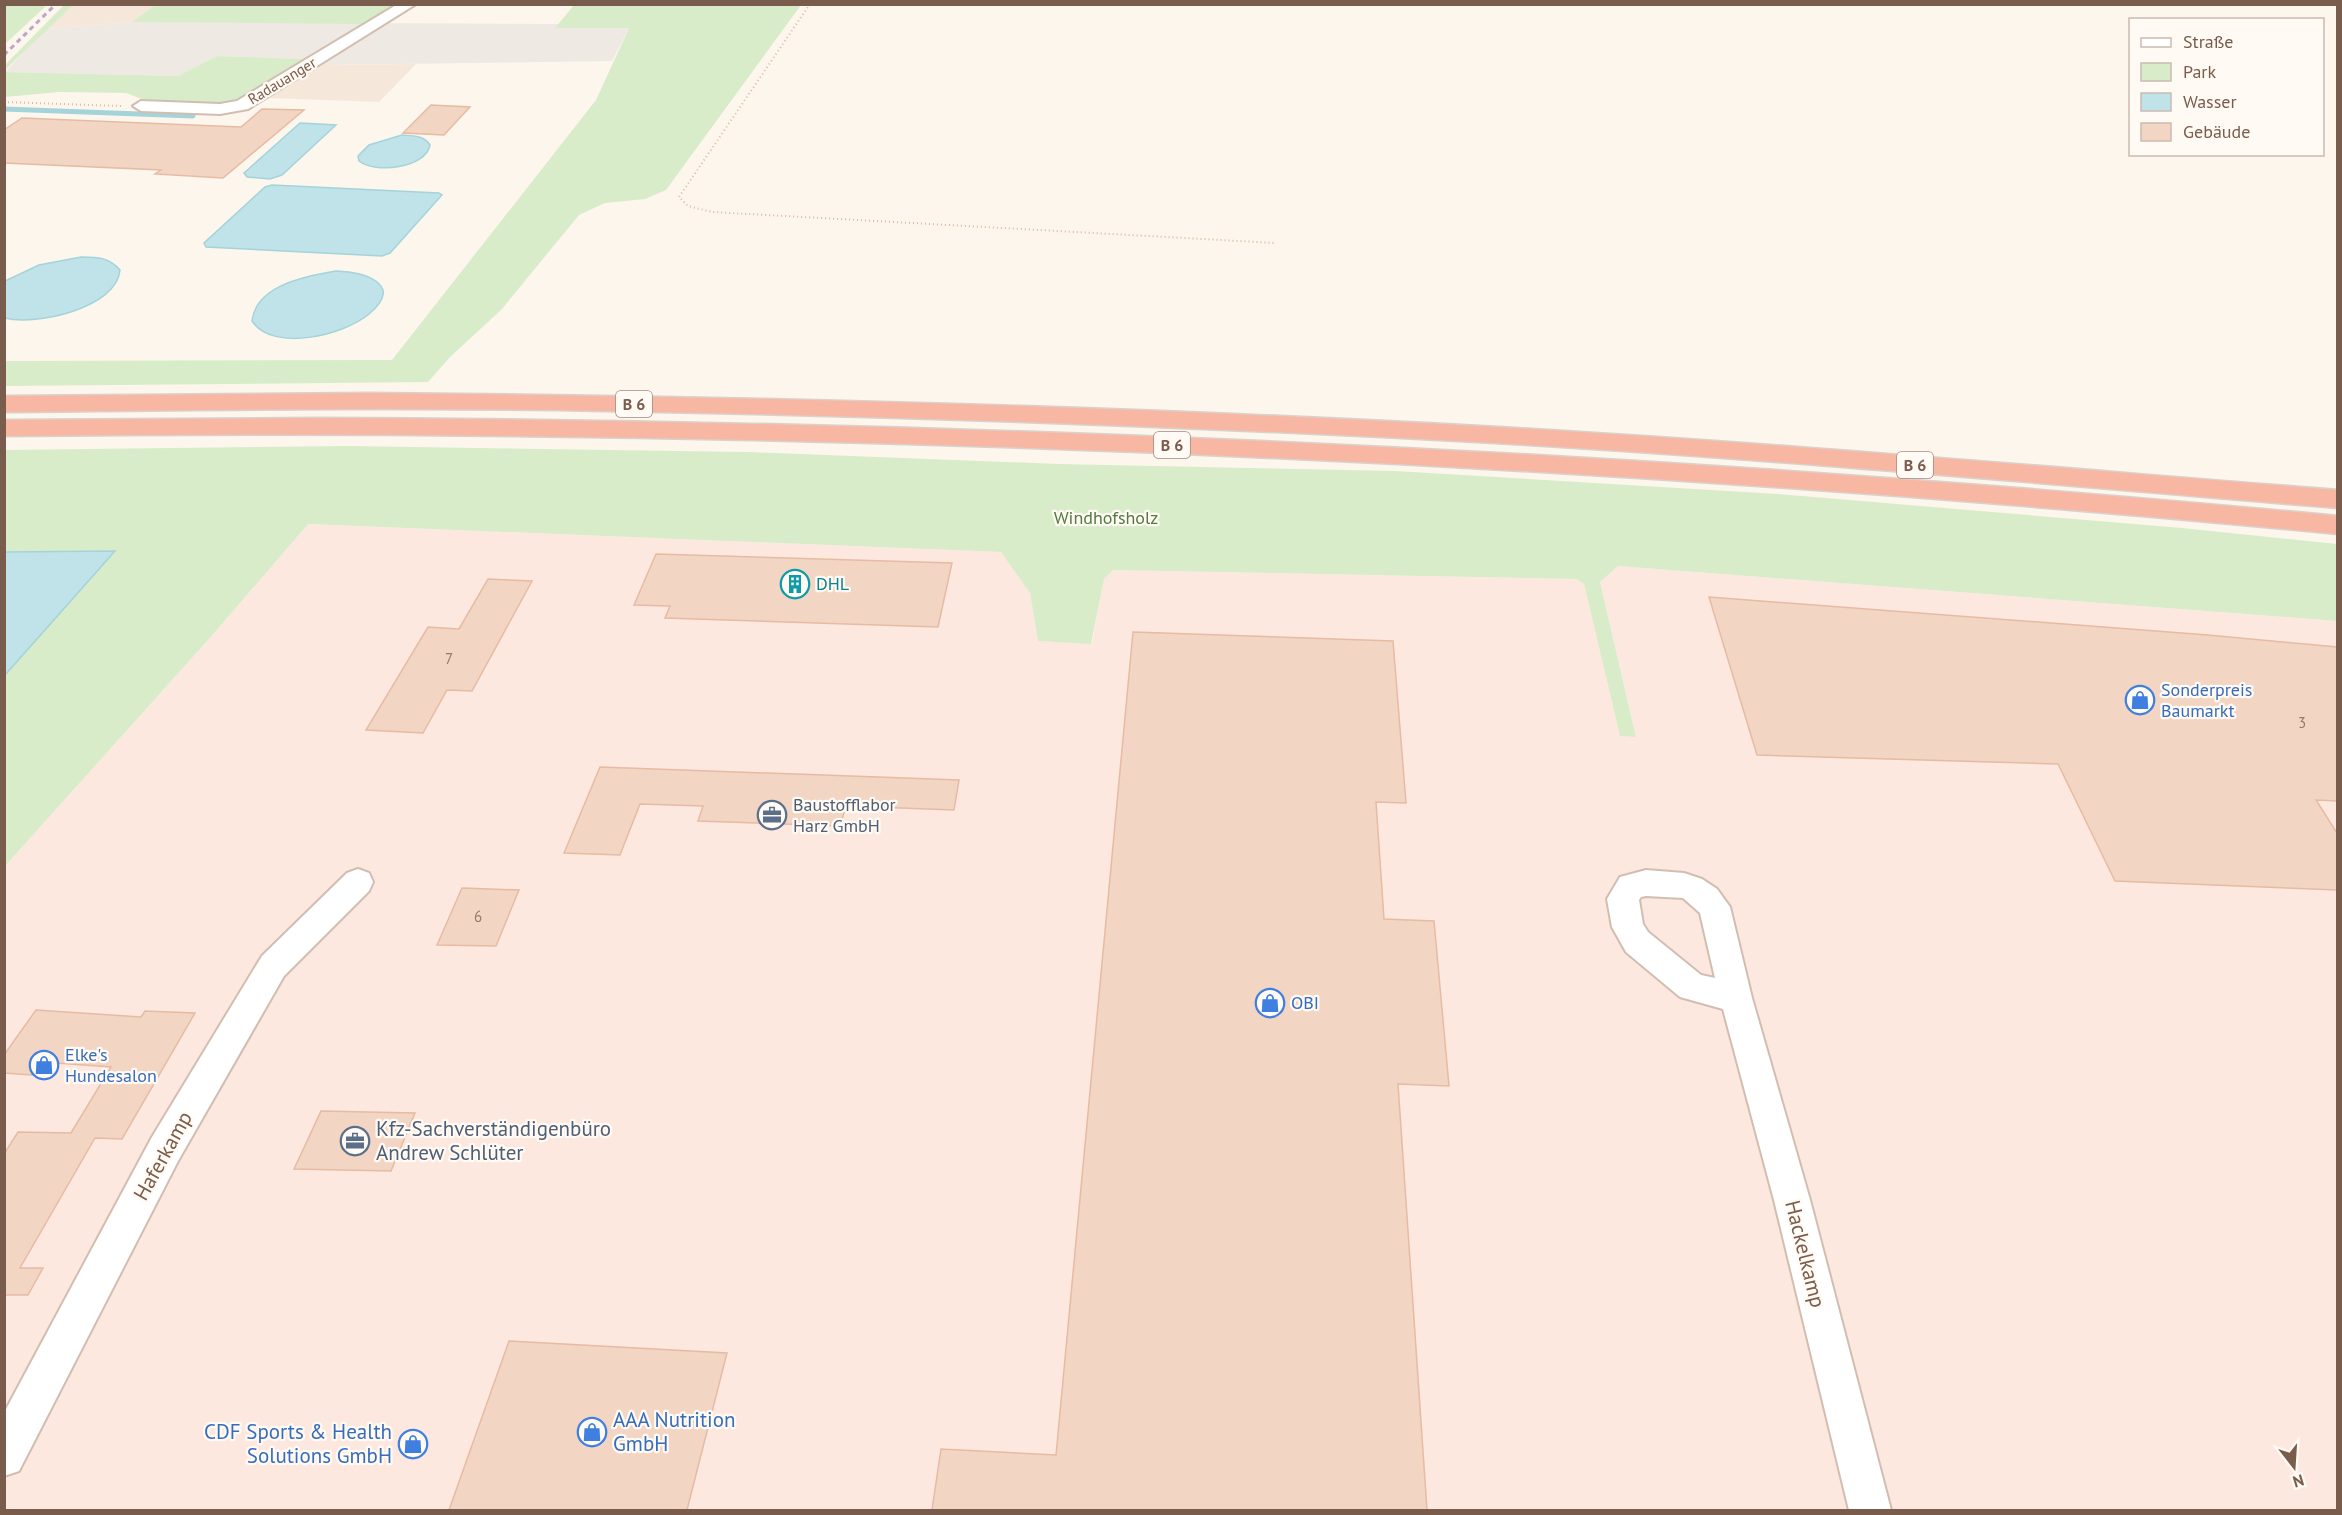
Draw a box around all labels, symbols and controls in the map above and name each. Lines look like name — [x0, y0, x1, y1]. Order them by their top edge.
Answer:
legend — [2129, 18, 2324, 156]
text: Straße — [2183, 30, 2234, 53]
street label: Radauanger — [244, 53, 319, 108]
text: Park — [2183, 60, 2216, 83]
text: Wasser — [2183, 90, 2237, 113]
text: Gebäude — [2183, 120, 2250, 143]
road number: B 6 — [616, 391, 652, 417]
road number: B 6 — [1154, 432, 1190, 458]
road number: B 6 — [1897, 452, 1933, 478]
park label: Windhofsholz — [1054, 506, 1158, 529]
building icon: DHL — [779, 568, 811, 600]
place label: DHL — [816, 572, 849, 595]
house number: 7 — [445, 649, 453, 668]
place label: Sonderpreis Baumarkt — [2161, 678, 2252, 722]
shop icon: Sonderpreis Baumarkt — [2124, 684, 2156, 716]
house number: 3 — [2298, 713, 2306, 732]
place label: Baustofflabor Harz GmbH — [793, 793, 896, 837]
office icon: Baustofflabor Harz GmbH — [756, 799, 788, 831]
house number: 6 — [474, 907, 482, 926]
shop icon: OBI — [1254, 987, 1286, 1019]
place label: OBI — [1291, 991, 1319, 1014]
place label: Elke's Hundesalon — [65, 1043, 157, 1087]
shop icon: Elke's Hundesalon — [28, 1049, 60, 1081]
street label: Haferkamp — [127, 1106, 198, 1205]
place label: Kfz-Sachverständigenbüro Andrew Schlüter — [376, 1115, 611, 1166]
office icon: Kfz-Sachverständigenbüro Andrew Schlüter — [339, 1125, 371, 1157]
street label: Hackelkamp — [1779, 1197, 1832, 1310]
place label: AAA Nutrition GmbH — [613, 1406, 735, 1457]
shop icon: AAA Nutrition GmbH — [576, 1416, 608, 1448]
place label: CDF Sports & Health Solutions GmbH — [204, 1418, 392, 1469]
shop icon: CDF Sports & Health Solutions GmbH — [397, 1428, 429, 1460]
north arrow — [2264, 1437, 2324, 1497]
text: N — [2290, 1470, 2306, 1492]

